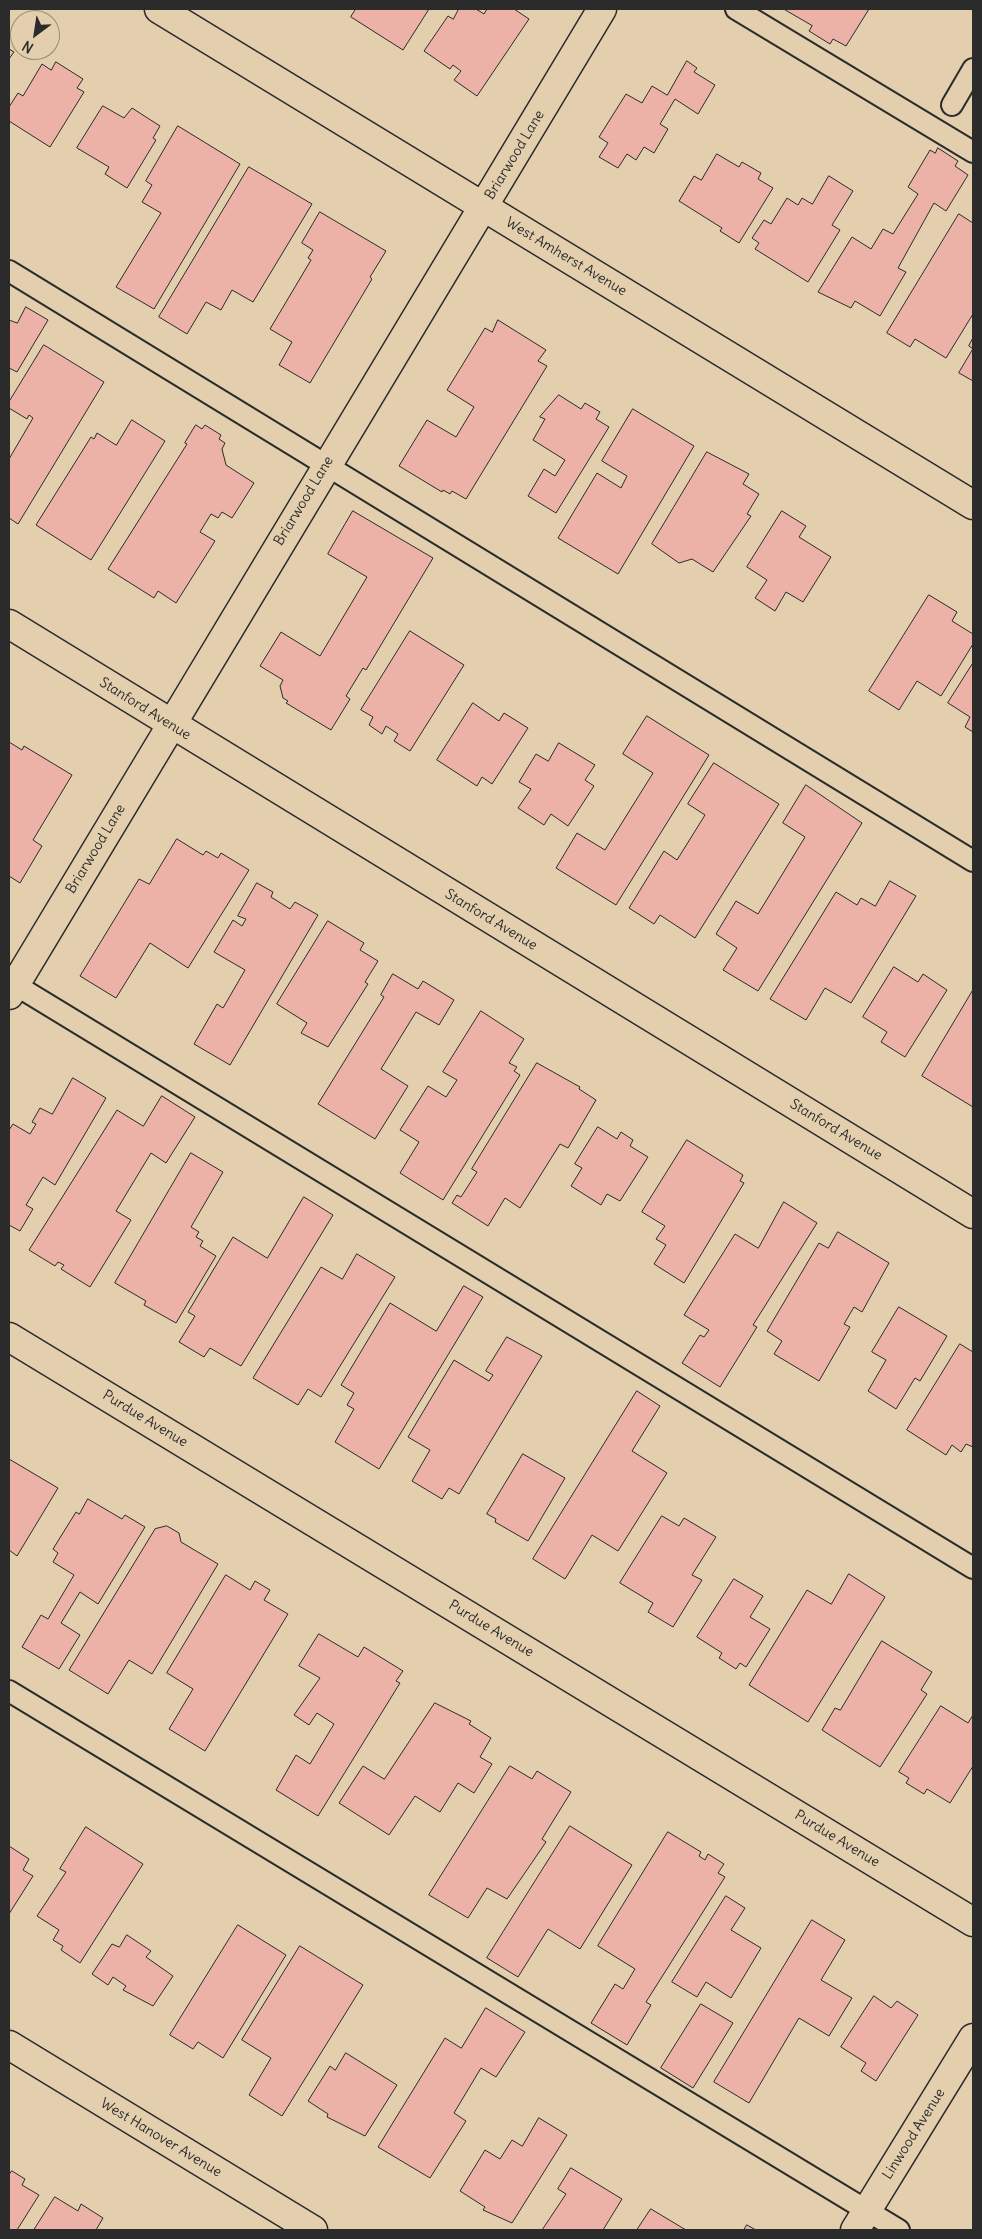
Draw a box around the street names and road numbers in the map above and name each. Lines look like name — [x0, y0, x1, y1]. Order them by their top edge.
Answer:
street label: Briarwood Lane — [482, 107, 548, 203]
street label: West Amherst Avenue — [502, 214, 630, 300]
street label: Briarwood Lane — [271, 453, 337, 549]
street label: Stanford Avenue — [96, 674, 194, 744]
street label: Briarwood Lane — [63, 801, 129, 897]
street label: Stanford Avenue — [442, 886, 540, 954]
street label: Stanford Avenue — [787, 1096, 885, 1164]
street label: Purdue Avenue — [99, 1387, 191, 1451]
street label: Purdue Avenue — [445, 1597, 537, 1661]
street label: Purdue Avenue — [791, 1807, 883, 1871]
street label: Linwood Avenue — [879, 2085, 949, 2183]
street label: West Hanover Avenue — [97, 2095, 225, 2181]

